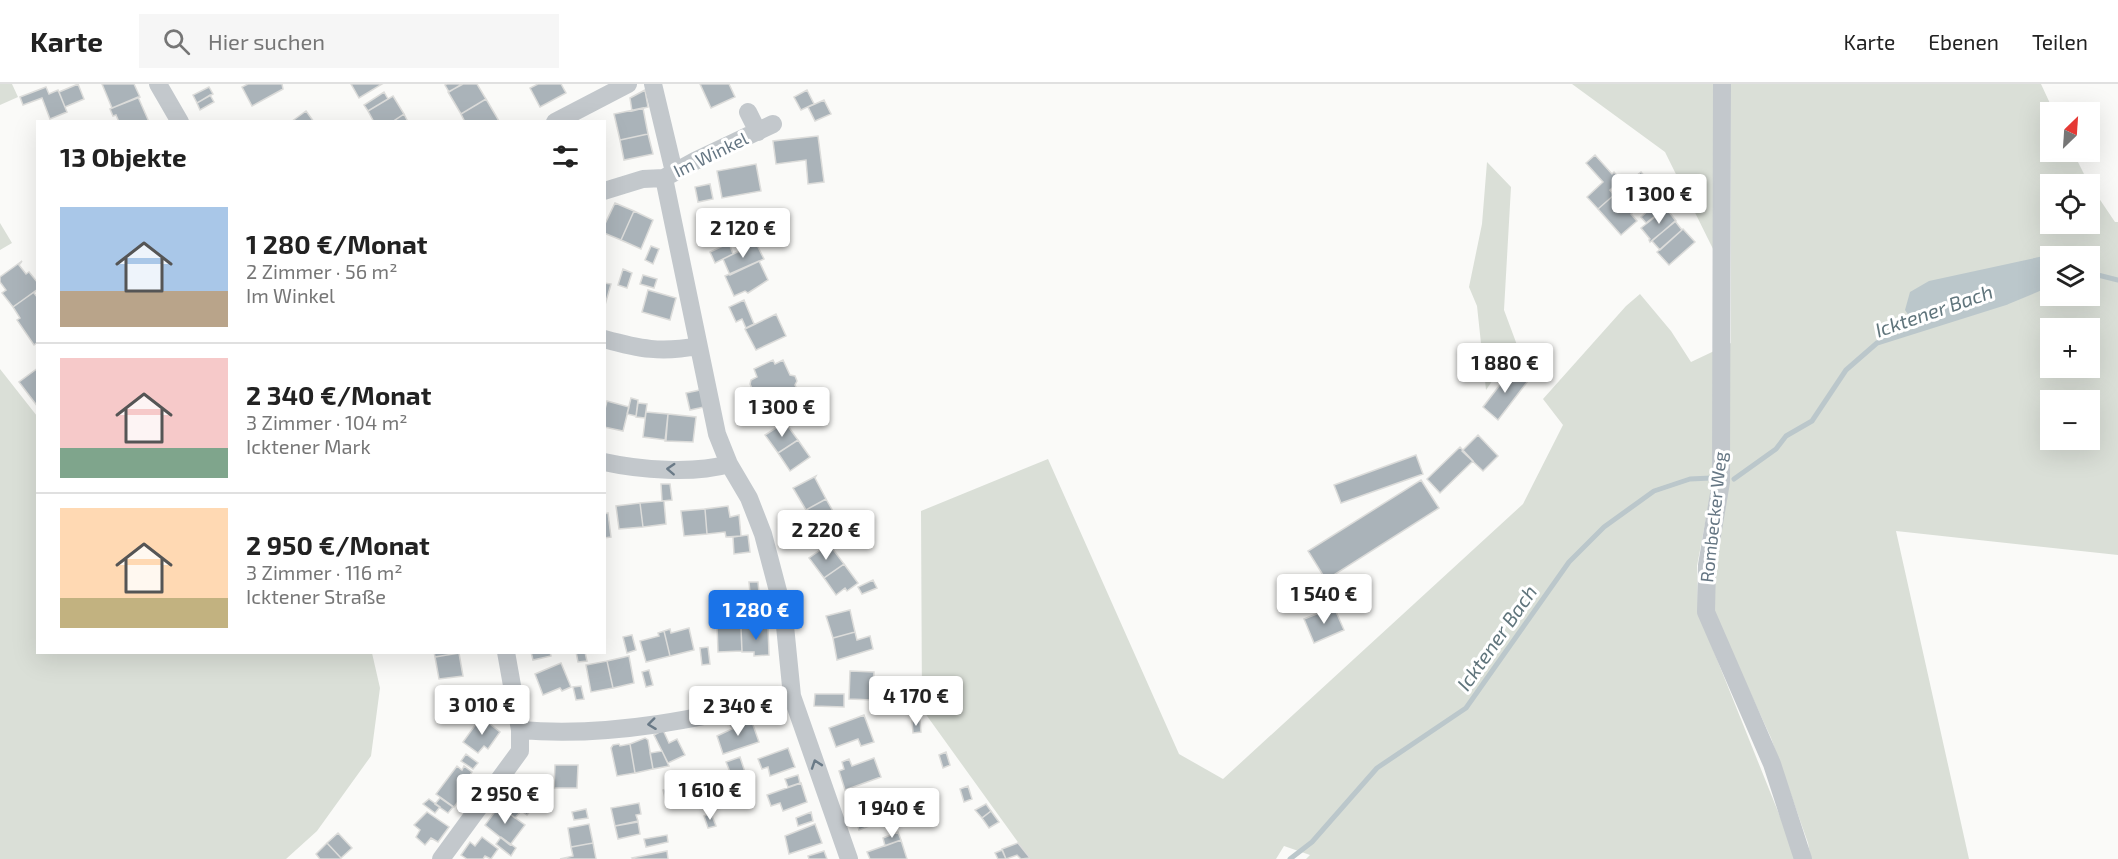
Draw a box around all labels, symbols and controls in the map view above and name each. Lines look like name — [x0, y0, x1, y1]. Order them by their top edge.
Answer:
search box — [139, 14, 559, 68]
text: Karte — [30, 24, 103, 58]
icon: search — [160, 25, 193, 58]
text: Hier suchen — [208, 28, 325, 54]
text: Karte — [1844, 29, 1895, 54]
text: Ebenen — [1928, 29, 1999, 54]
text: Teilen — [2032, 29, 2088, 54]
north arrow — [2040, 102, 2100, 162]
map controls — [2040, 102, 2100, 450]
street label: Im Winkel — [670, 126, 752, 182]
icon: filters — [549, 140, 582, 173]
text: 13 Objekte — [60, 141, 187, 172]
pin: 1 300 € — [1604, 174, 1714, 225]
button: locate — [2040, 174, 2100, 234]
text: 1 300 € — [1626, 181, 1692, 205]
pin: 2 120 € — [688, 208, 798, 259]
text: 2 120 € — [710, 215, 776, 239]
text: 1 280 €/Monat — [246, 228, 427, 259]
icon: home — [108, 231, 180, 303]
button: layers — [2040, 246, 2100, 306]
text: 2 Zimmer · 56 m² — [246, 259, 397, 283]
water label: Icktener Bach — [1872, 279, 1996, 341]
text: Im Winkel — [246, 283, 335, 307]
button: + — [2040, 318, 2100, 378]
pin: 1 880 € — [1450, 343, 1560, 394]
text: 1 880 € — [1471, 350, 1539, 374]
text: 2 340 €/Monat — [246, 379, 431, 410]
icon: home — [108, 382, 180, 454]
pin: 1 300 € — [727, 387, 837, 438]
button: − — [2040, 390, 2100, 450]
text: 1 300 € — [749, 394, 815, 418]
text: 3 Zimmer · 104 m² — [246, 410, 407, 434]
text: Icktener Mark — [246, 434, 371, 458]
street label: Rombecker Weg — [1695, 450, 1731, 583]
one-way arrow — [667, 462, 676, 475]
pin: 2 220 € — [771, 510, 881, 561]
text: 2 220 € — [792, 517, 860, 541]
text: 2 950 €/Monat — [246, 529, 430, 560]
icon: home — [108, 532, 180, 604]
text: 3 Zimmer · 116 m² — [246, 560, 403, 584]
pin: 1 540 € — [1269, 574, 1379, 625]
water label: Icktener Bach — [1451, 580, 1541, 695]
text: 1 540 € — [1291, 581, 1357, 605]
text: Icktener Straße — [246, 584, 386, 608]
pin: 1 280 € — [701, 590, 811, 641]
text: 1 280 € — [723, 597, 789, 621]
pin: 4 170 € — [861, 676, 971, 727]
text: 4 170 € — [883, 683, 949, 707]
pin: 3 010 € — [427, 685, 537, 736]
pin: 2 340 € — [683, 686, 793, 737]
text: 3 010 € — [449, 692, 515, 716]
text: 2 340 € — [703, 693, 773, 717]
one-way arrow — [647, 717, 657, 730]
one-way arrow — [810, 759, 823, 770]
pin: 1 610 € — [655, 770, 765, 821]
pin: 2 950 € — [450, 774, 560, 825]
text: 1 610 € — [678, 777, 742, 801]
text: 2 950 € — [471, 781, 539, 805]
pin: 1 940 € — [837, 788, 947, 839]
text: 1 940 € — [858, 795, 926, 819]

